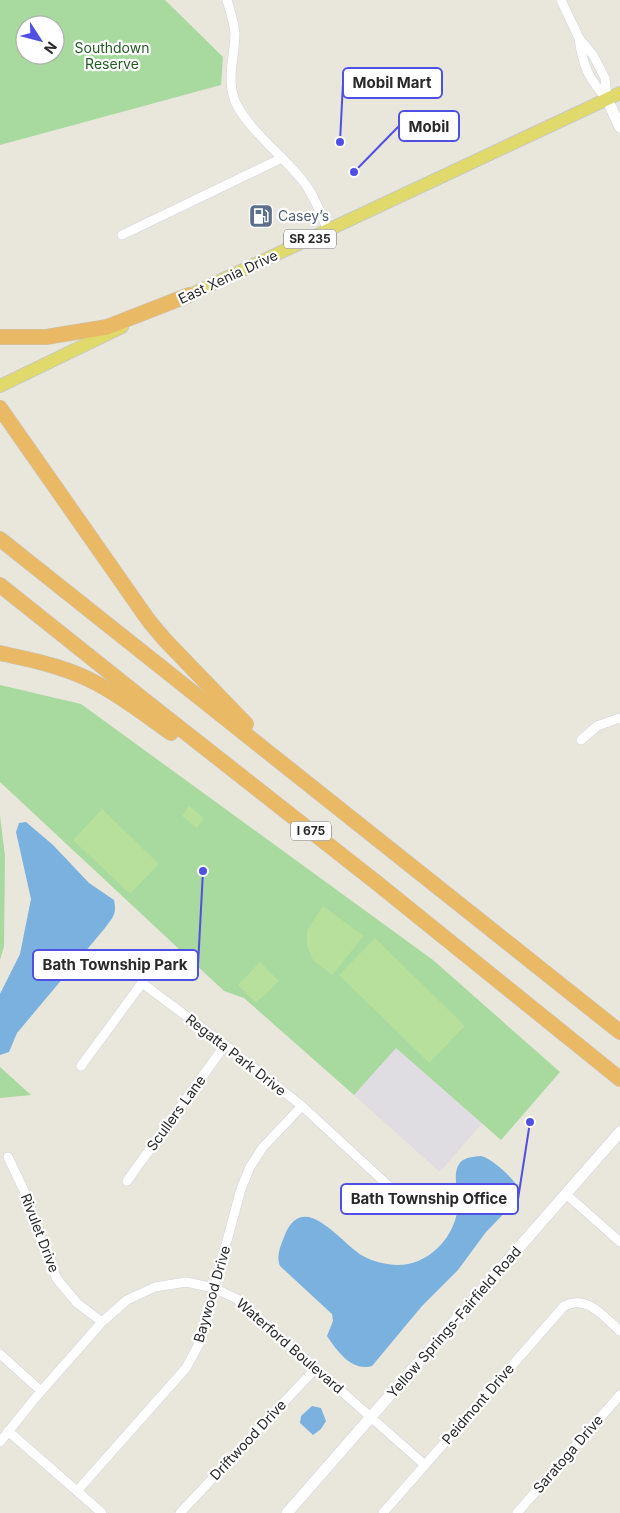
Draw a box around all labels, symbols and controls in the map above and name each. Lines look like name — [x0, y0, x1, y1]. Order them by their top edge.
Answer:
north arrow — [15, 15, 65, 65]
text: N — [41, 39, 61, 57]
park label: Southdown Reserve — [75, 39, 149, 72]
callout: Mobil Mart — [343, 68, 442, 98]
text: Mobil Mart — [353, 73, 432, 92]
callout: Mobil — [399, 111, 459, 141]
text: Mobil — [409, 117, 449, 136]
fuel station icon: Casey’s — [248, 203, 274, 229]
place label: Casey’s — [278, 207, 329, 224]
road number: SR 235 — [284, 230, 336, 248]
street label: East Xenia Drive — [175, 246, 280, 307]
road number: I 675 — [291, 821, 331, 840]
callout: Bath Township Park — [33, 950, 198, 980]
text: Bath Township Park — [42, 955, 188, 974]
street label: Regatta Park Drive — [183, 1010, 290, 1099]
street label: Scullers Lane — [143, 1072, 209, 1154]
callout: Bath Township Office — [341, 1184, 518, 1214]
text: Bath Township Office — [351, 1189, 507, 1208]
street label: Rivulet Drive — [18, 1191, 63, 1275]
street label: Yellow Springs-Fairfield Road — [383, 1242, 524, 1401]
street label: Baywood Drive — [190, 1243, 233, 1344]
street label: Waterford Boulevard — [233, 1295, 347, 1397]
street label: Peidmont Drive — [438, 1360, 517, 1447]
street label: Driftwood Drive — [206, 1396, 289, 1483]
street label: Saratoga Drive — [529, 1411, 606, 1496]

